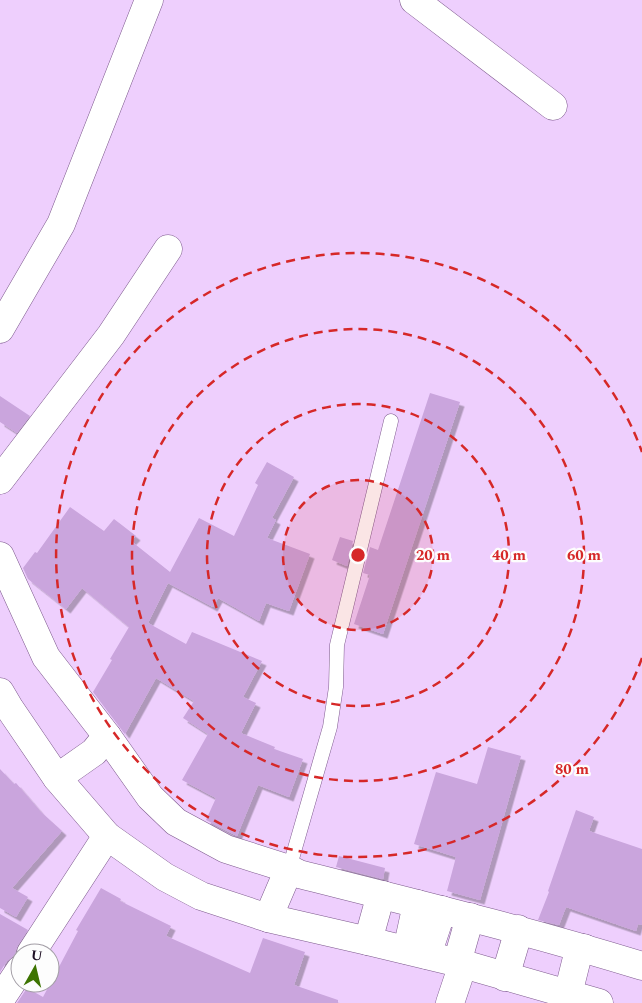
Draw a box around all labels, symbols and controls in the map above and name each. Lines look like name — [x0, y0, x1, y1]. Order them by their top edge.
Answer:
text: 20 m — [416, 544, 451, 567]
text: 40 m — [492, 544, 527, 567]
text: 60 m — [567, 544, 602, 567]
centre of rings — [349, 546, 367, 564]
text: 80 m — [555, 758, 590, 781]
north arrow — [10, 943, 60, 993]
text: U — [29, 944, 44, 967]

